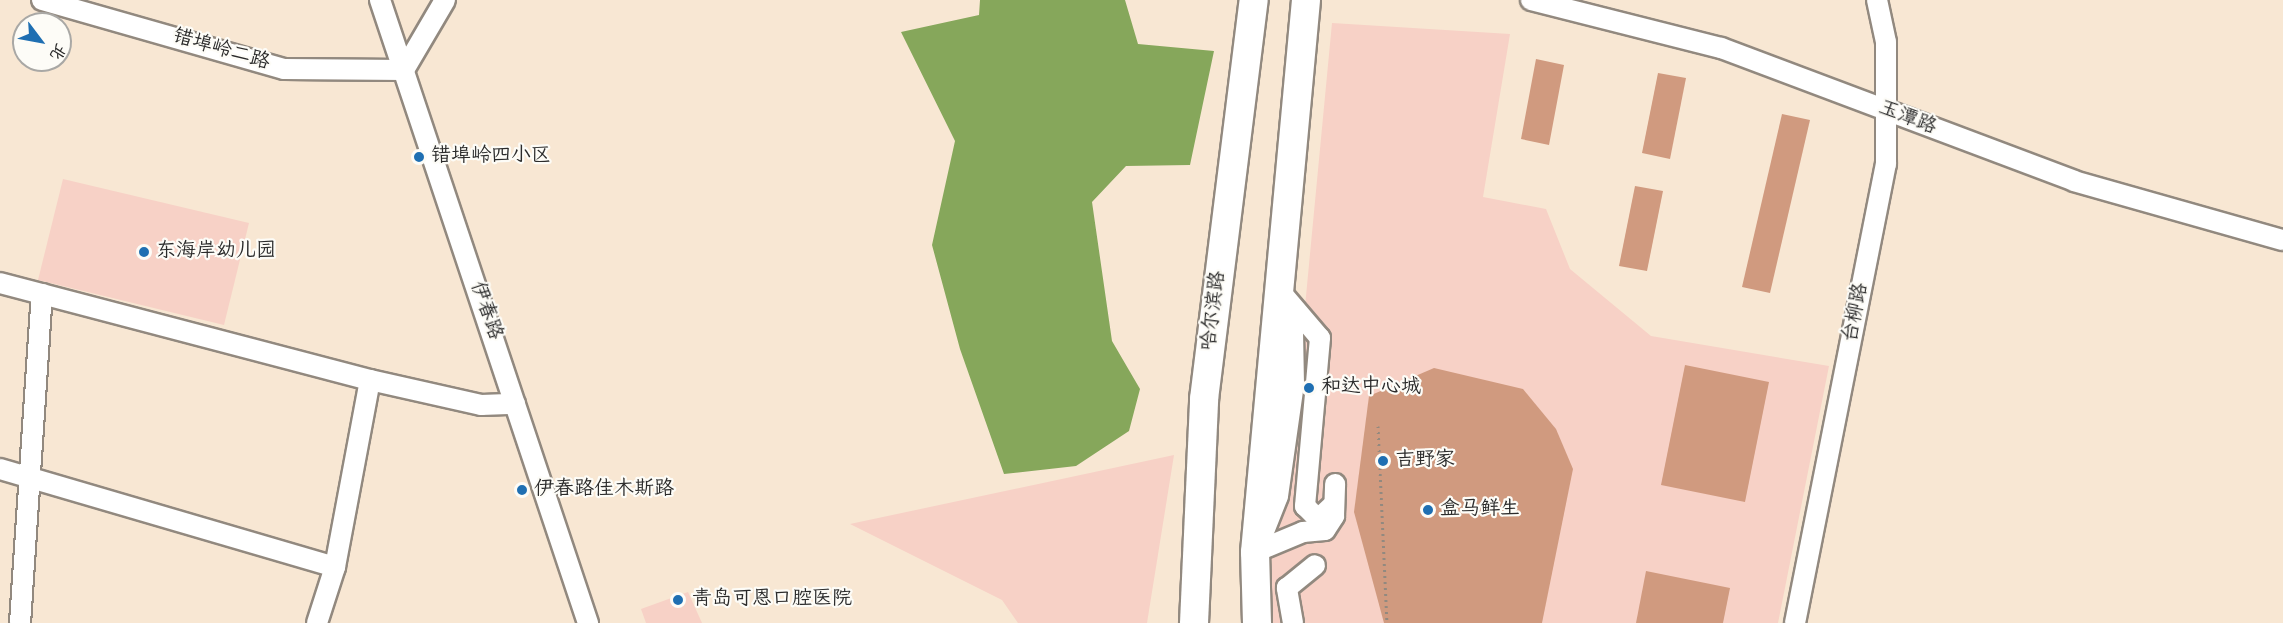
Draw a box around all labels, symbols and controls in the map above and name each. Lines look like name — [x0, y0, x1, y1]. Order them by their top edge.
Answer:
north arrow — [12, 12, 72, 72]
street label: 错埠岭二路 — [170, 26, 272, 76]
text: 北 — [44, 39, 68, 63]
street label: 玉潭路 — [1875, 97, 1939, 141]
place label: 错埠岭四小区 — [431, 145, 551, 169]
marker: 错埠岭四小区 — [412, 150, 426, 164]
place label: 东海岸幼儿园 — [156, 240, 276, 264]
marker: 东海岸幼儿园 — [137, 245, 151, 259]
street label: 哈尔滨路 — [1198, 270, 1232, 352]
street label: 伊春路 — [464, 279, 506, 343]
street label: 台柳路 — [1839, 281, 1875, 345]
place label: 和达中心城 — [1321, 376, 1421, 400]
marker: 和达中心城 — [1302, 381, 1316, 395]
place label: 吉野家 — [1395, 449, 1455, 473]
marker: 吉野家 — [1376, 454, 1390, 468]
place label: 伊春路佳木斯路 — [534, 478, 674, 502]
marker: 伊春路佳木斯路 — [515, 483, 529, 497]
place label: 盒马鲜生 — [1440, 498, 1520, 522]
marker: 盒马鲜生 — [1421, 503, 1435, 517]
place label: 青岛可恩口腔医院 — [692, 588, 852, 612]
marker: 青岛可恩口腔医院 — [669, 591, 687, 609]

